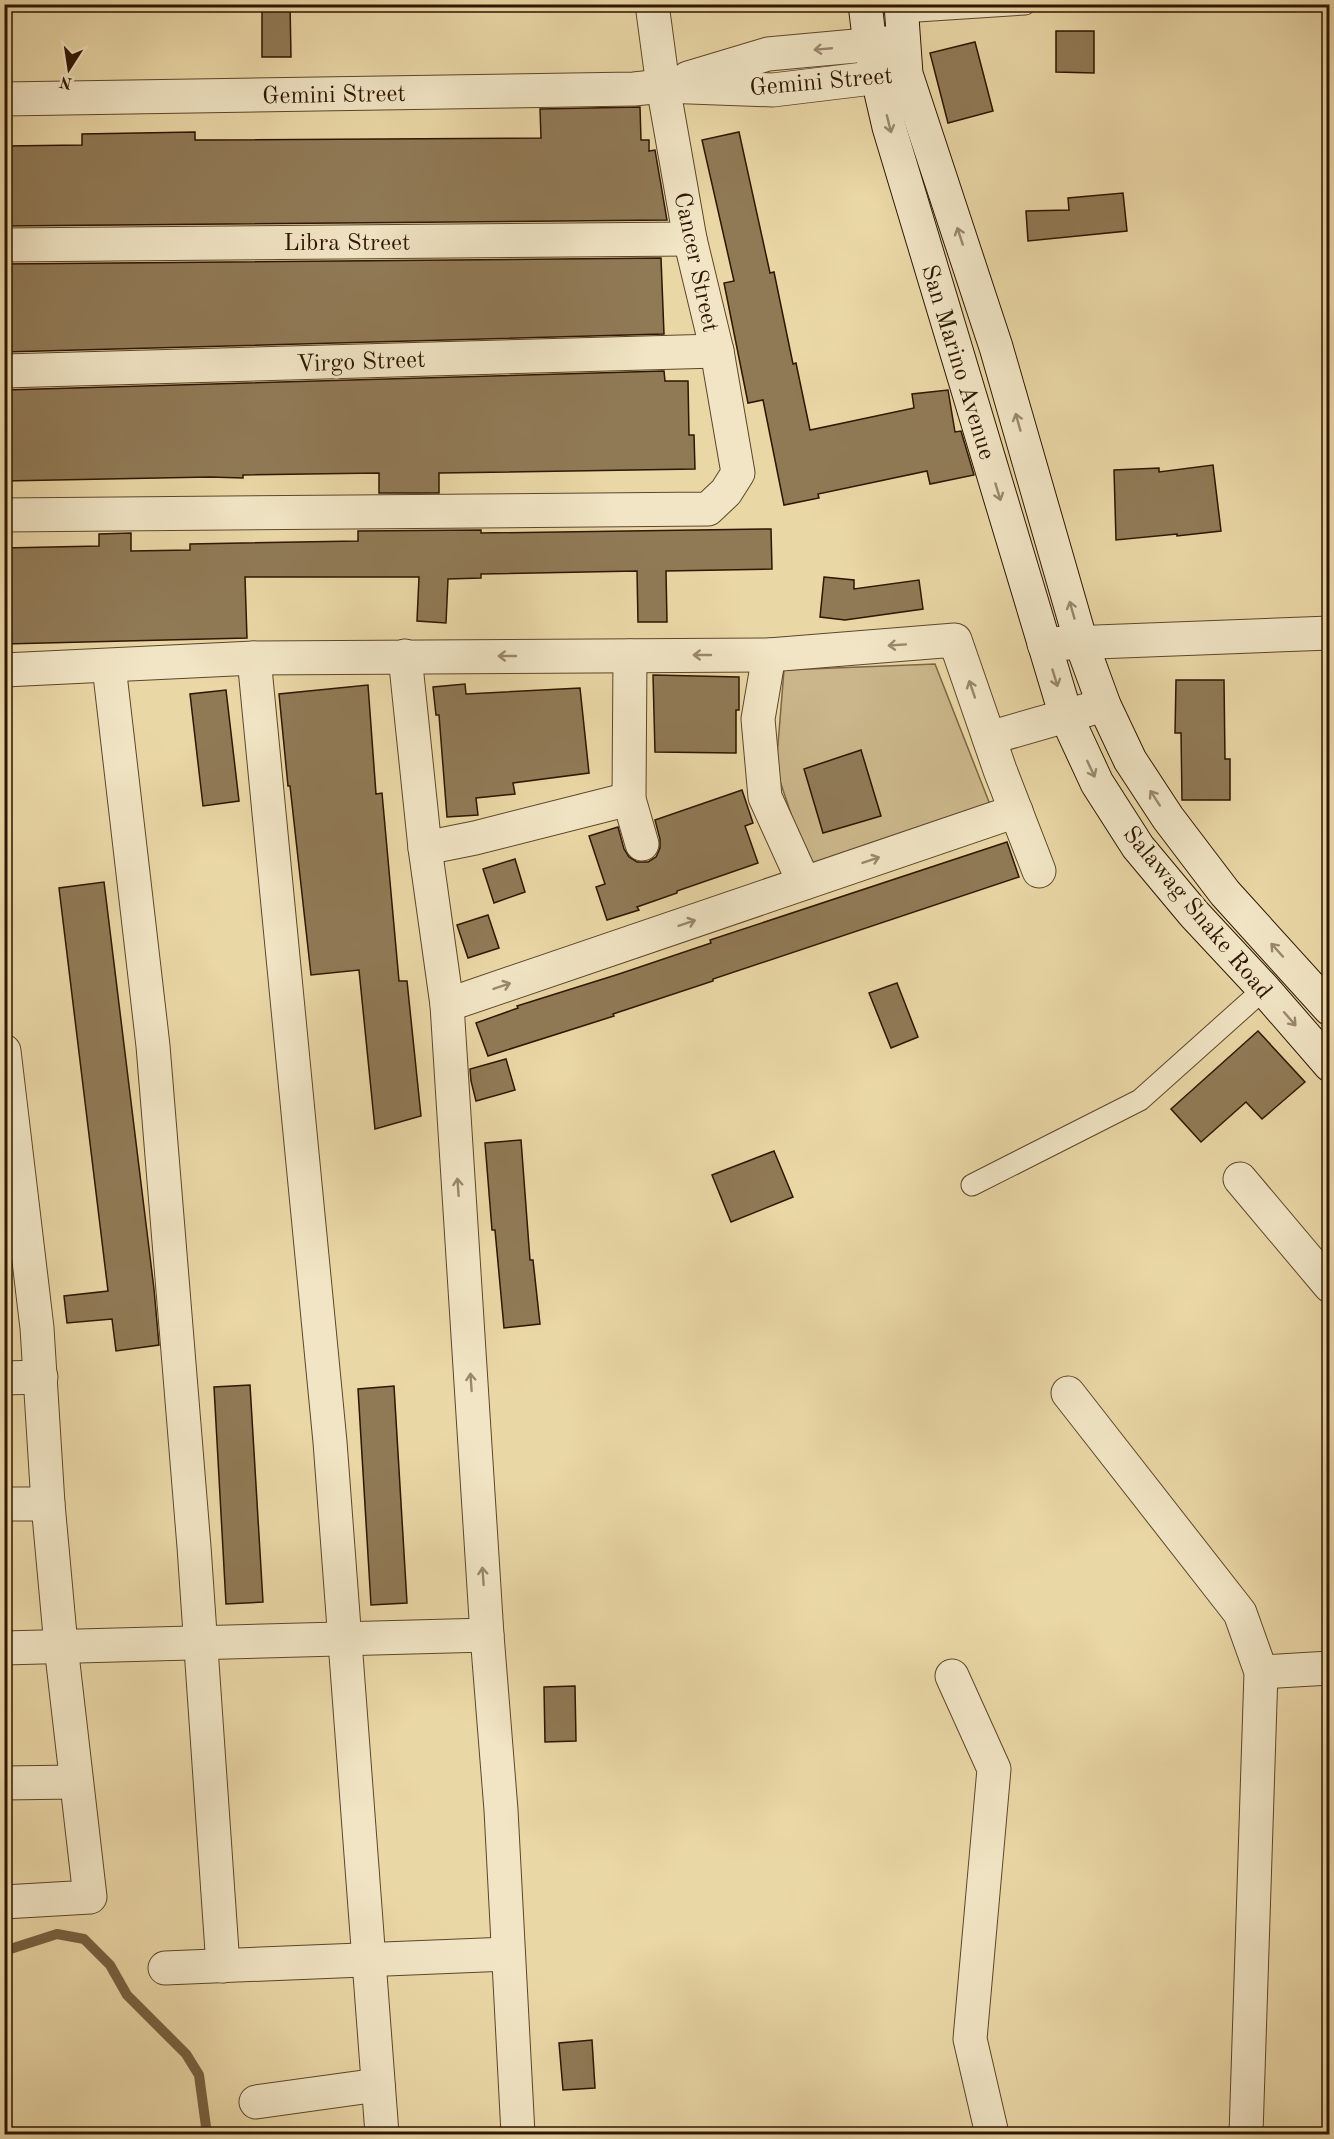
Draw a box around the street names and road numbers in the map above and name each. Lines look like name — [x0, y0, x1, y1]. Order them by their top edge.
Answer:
street label: Gemini Street — [749, 65, 894, 101]
street label: Gemini Street — [262, 83, 406, 109]
street label: Cancer Street — [668, 190, 722, 335]
street label: Libra Street — [284, 232, 410, 256]
street label: San Marino Avenue — [916, 262, 998, 463]
street label: Virgo Street — [296, 349, 426, 377]
street label: Salawag Snake Road — [1117, 822, 1275, 1004]

